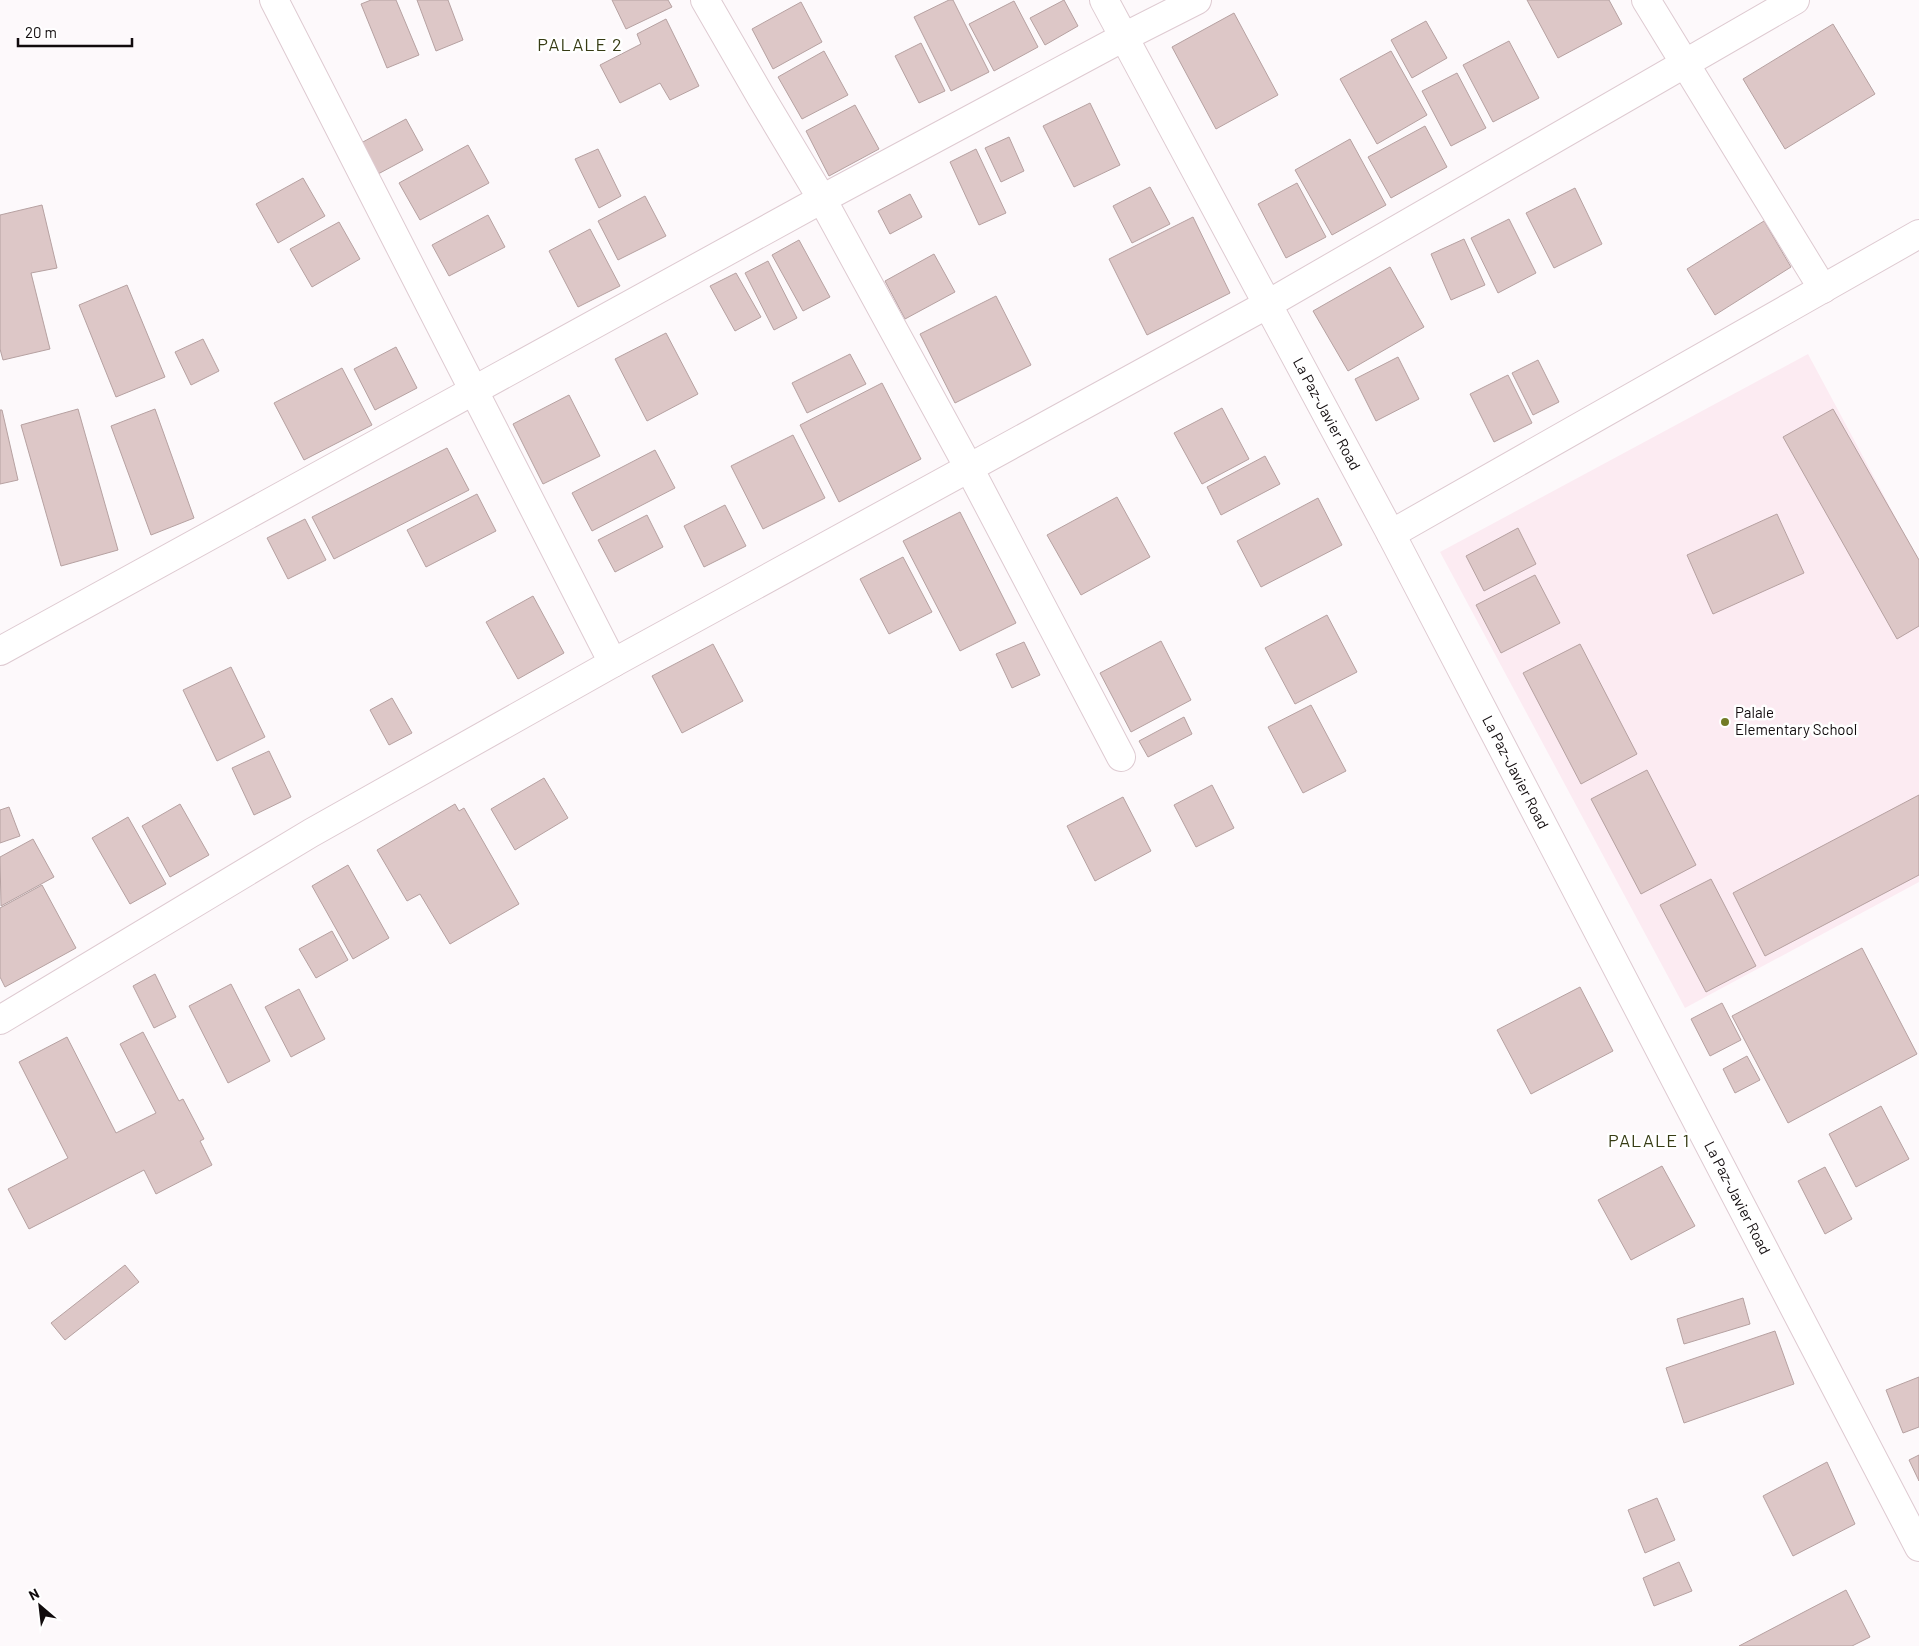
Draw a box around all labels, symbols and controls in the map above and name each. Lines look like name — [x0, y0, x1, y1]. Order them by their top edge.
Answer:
scale bar — [18, 15, 131, 47]
text: 20 m — [25, 23, 57, 41]
district label: PALALE 2 — [537, 33, 623, 55]
street label: La Paz-Javier Road — [1290, 354, 1365, 473]
place label: Palale Elementary School — [1735, 703, 1857, 738]
street label: La Paz-Javier Road — [1479, 712, 1553, 832]
marker: Palale Elementary School — [1719, 716, 1731, 728]
district label: PALALE 1 — [1608, 1129, 1690, 1151]
street label: La Paz-Javier Road — [1701, 1138, 1775, 1257]
north arrow — [15, 1581, 65, 1631]
text: N — [26, 1584, 42, 1604]

